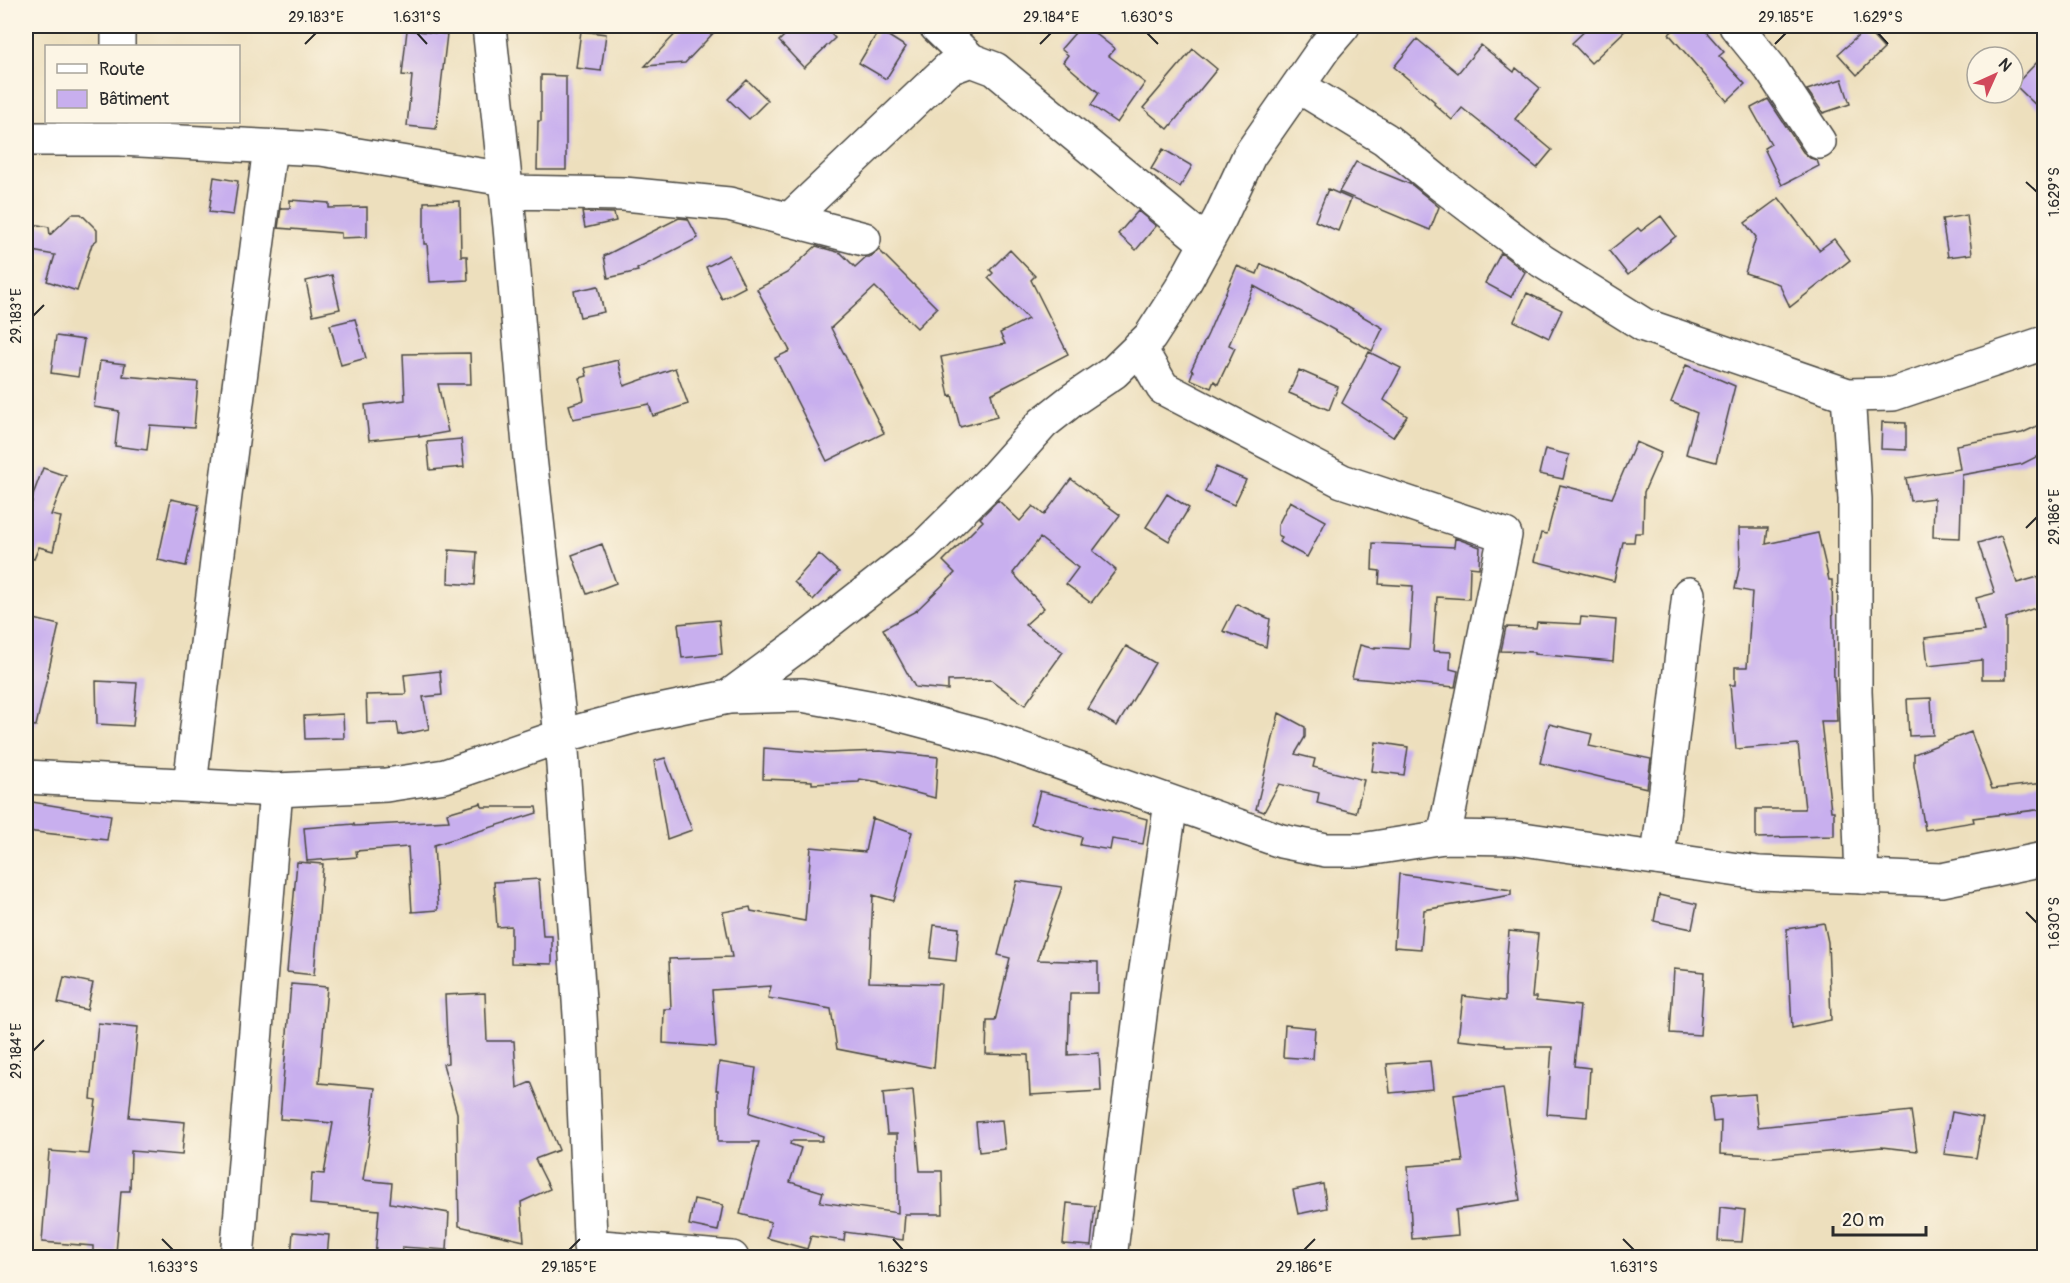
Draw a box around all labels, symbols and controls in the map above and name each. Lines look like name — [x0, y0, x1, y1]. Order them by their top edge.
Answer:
text: 29.183°E — [288, 8, 344, 27]
text: 1.631°S — [393, 8, 441, 27]
text: 29.184°E — [1023, 8, 1079, 27]
text: 1.630°S — [1121, 8, 1173, 27]
text: 29.185°E — [1758, 8, 1814, 27]
text: 1.629°S — [1853, 8, 1903, 27]
legend — [45, 45, 240, 123]
north arrow — [1965, 45, 2025, 105]
text: N — [1994, 54, 2016, 76]
text: Route — [99, 58, 144, 81]
text: Bâtiment — [99, 88, 170, 111]
text: 1.629°S — [2045, 167, 2064, 217]
text: 29.183°E — [7, 288, 26, 344]
text: 29.186°E — [2045, 489, 2064, 545]
text: 1.630°S — [2045, 897, 2064, 949]
text: 29.184°E — [7, 1023, 26, 1079]
scale bar — [1833, 1199, 1926, 1237]
text: 20 m — [1842, 1209, 1884, 1232]
text: 1.633°S — [148, 1258, 198, 1277]
text: 29.185°E — [541, 1258, 597, 1277]
text: 1.632°S — [878, 1258, 928, 1277]
text: 29.186°E — [1276, 1258, 1332, 1277]
text: 1.631°S — [1610, 1258, 1658, 1277]

